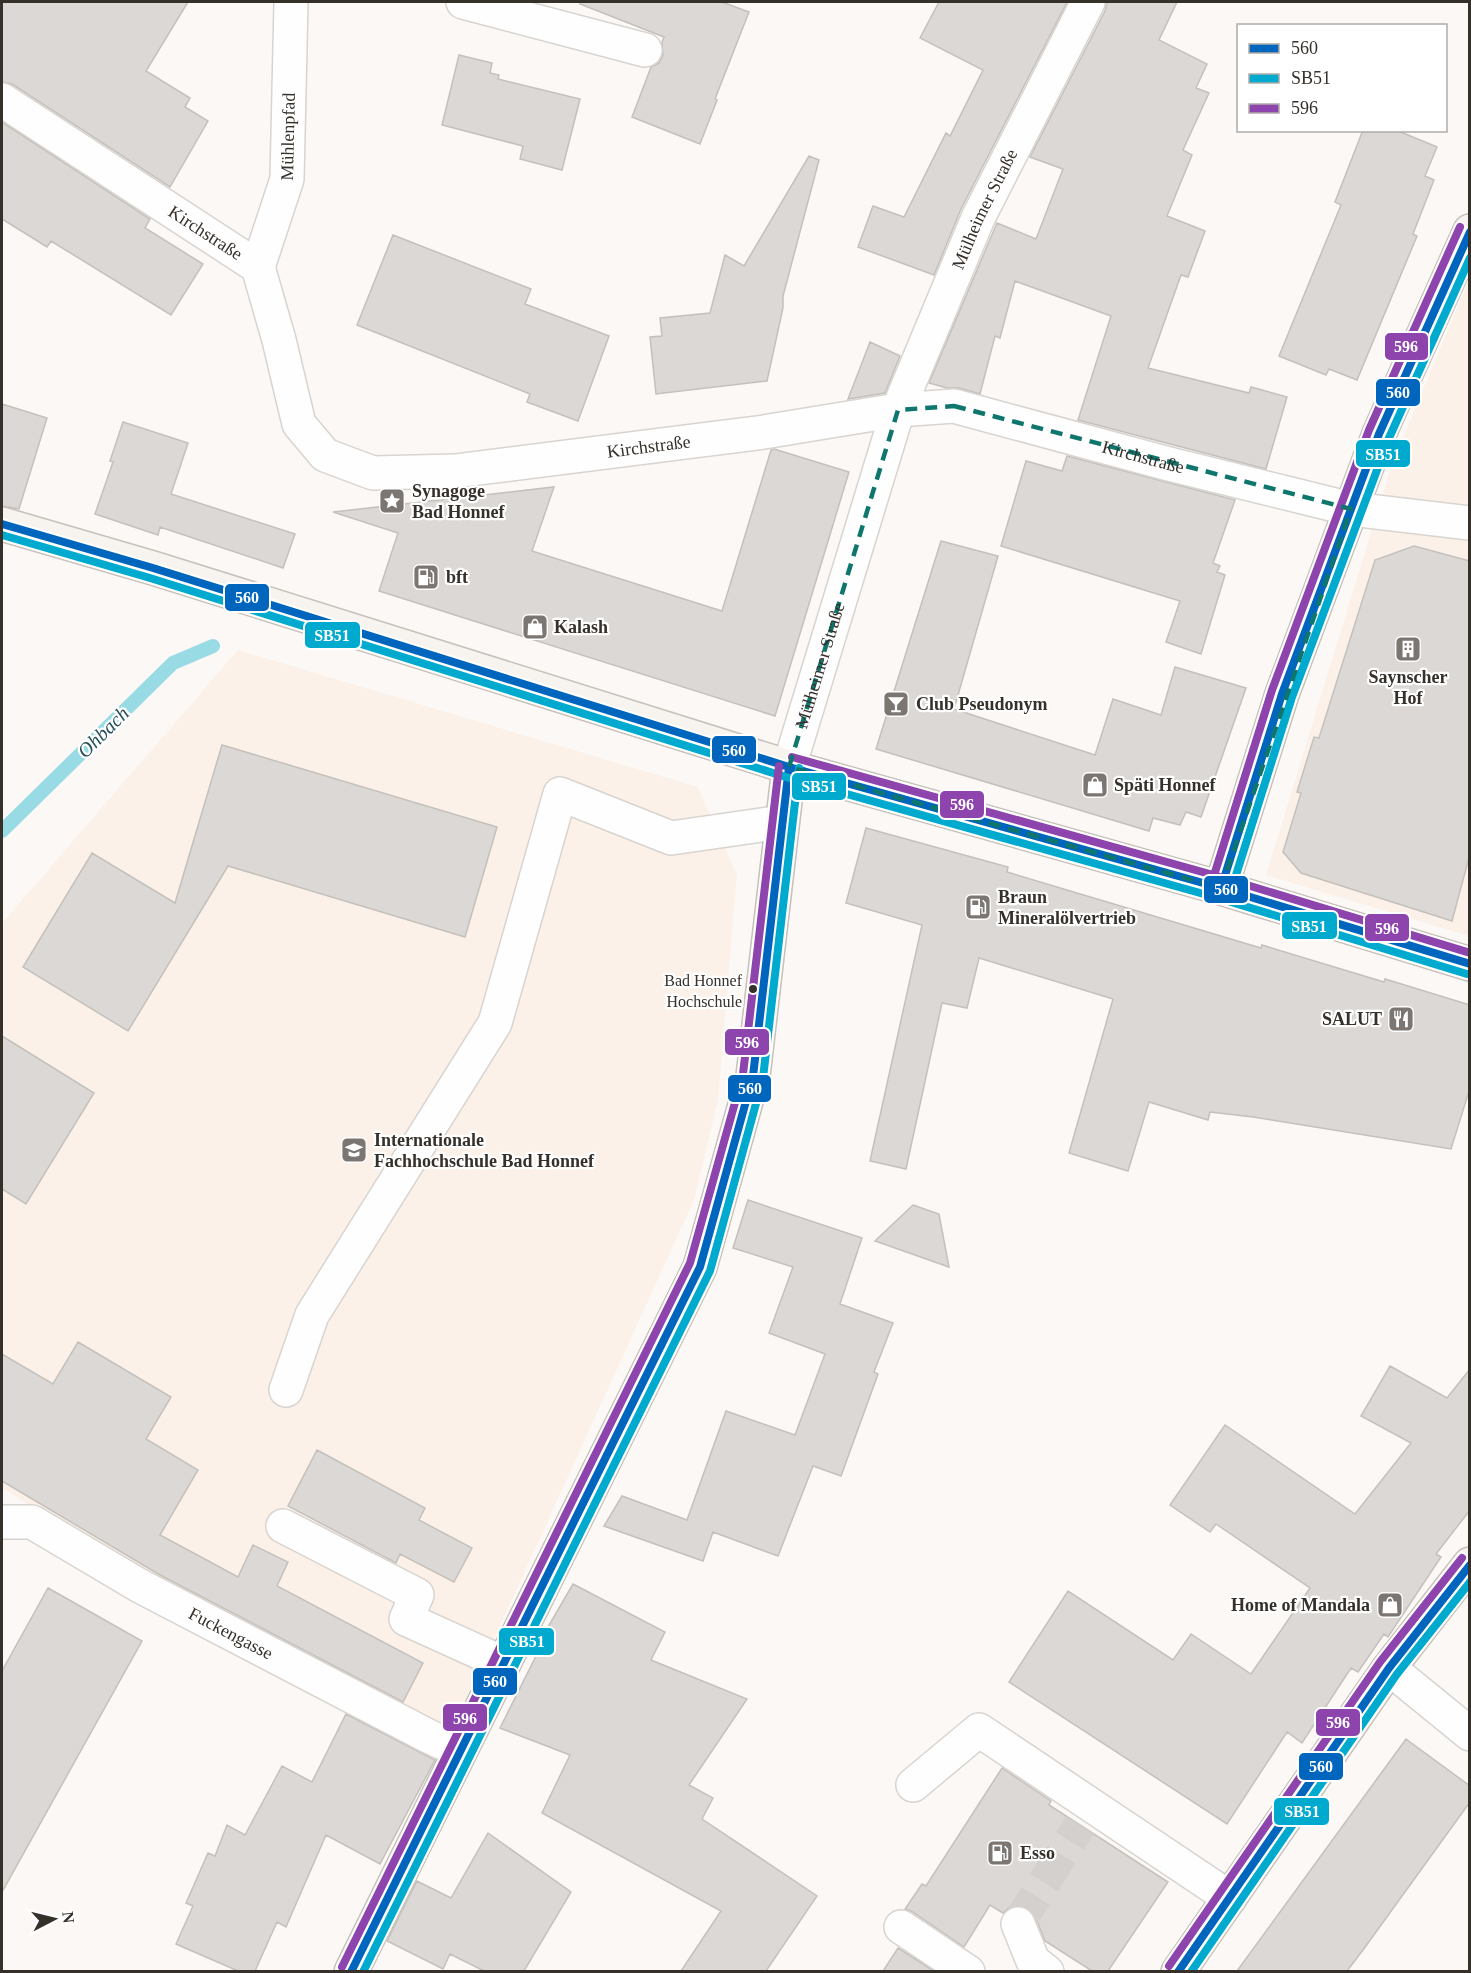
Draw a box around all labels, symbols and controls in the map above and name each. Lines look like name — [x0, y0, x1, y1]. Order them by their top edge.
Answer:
legend — [1237, 24, 1447, 132]
text: 560 — [1291, 38, 1318, 58]
text: SB51 — [1291, 68, 1331, 88]
street label: Mühlenpfad — [277, 92, 299, 181]
text: 596 — [1291, 98, 1318, 118]
street label: Mülheimer Straße — [948, 146, 1021, 272]
street label: Kirchstraße — [165, 201, 246, 264]
line badge: 596 — [1384, 332, 1429, 361]
text: 596 — [1394, 338, 1418, 355]
line badge: 560 — [1375, 378, 1421, 407]
text: 560 — [1386, 384, 1410, 401]
street label: Kirchstraße — [606, 431, 692, 462]
street label: Kirchstraße — [1100, 436, 1186, 477]
line badge: SB51 — [1355, 439, 1411, 468]
text: SB51 — [1365, 446, 1401, 463]
place label: Synagoge Bad Honnef — [412, 481, 506, 522]
place icon: Synagoge Bad Honnef — [377, 486, 407, 516]
fuel station icon: bft — [411, 562, 441, 592]
place label: bft — [446, 567, 468, 587]
line badge: 560 — [224, 583, 270, 612]
text: 560 — [235, 589, 259, 606]
street label: Mülheimer Straße — [791, 600, 849, 731]
shop icon: Kalash — [520, 612, 550, 642]
place label: Kalash — [554, 617, 608, 637]
line badge: SB51 — [304, 621, 361, 649]
text: SB51 — [314, 627, 350, 644]
building icon: Saynscher Hof — [1393, 634, 1423, 664]
place label: Saynscher Hof — [1368, 667, 1448, 708]
bar icon: Club Pseudonym — [881, 689, 911, 719]
place label: Club Pseudonym — [916, 694, 1048, 714]
water label: Ohbach — [73, 702, 133, 762]
line badge: 560 — [711, 735, 757, 764]
text: 560 — [722, 742, 746, 759]
shop icon: Späti Honnef — [1080, 770, 1110, 800]
line badge: SB51 — [791, 772, 847, 801]
place label: Späti Honnef — [1114, 775, 1217, 795]
text: SB51 — [801, 778, 837, 795]
line badge: 596 — [939, 790, 985, 819]
text: 596 — [950, 796, 974, 813]
line badge: 560 — [1203, 875, 1249, 904]
text: 560 — [1214, 881, 1238, 898]
place label: Braun Mineralölvertrieb — [998, 887, 1136, 928]
fuel station icon: Braun Mineralölvertrieb — [963, 892, 993, 922]
line badge: SB51 — [1281, 911, 1338, 940]
line badge: 596 — [1364, 913, 1410, 942]
text: SB51 — [1291, 918, 1327, 935]
text: 596 — [1375, 920, 1399, 937]
place label: Bad Honnef Hochschule — [664, 972, 743, 1010]
marker: Bad Honnef Hochschule — [747, 983, 759, 995]
restaurant icon: SALUT — [1386, 1004, 1416, 1034]
place label: SALUT — [1322, 1009, 1382, 1029]
line badge: 596 — [724, 1028, 770, 1056]
text: 596 — [735, 1034, 759, 1051]
line badge: 560 — [727, 1074, 772, 1103]
text: 560 — [738, 1080, 762, 1097]
place label: Internationale Fachhochschule Bad Honnef — [374, 1130, 595, 1171]
school or university icon: Internationale Fachhochschule Bad Honnef — [339, 1135, 369, 1165]
shop icon: Home of Mandala — [1375, 1590, 1405, 1620]
place label: Home of Mandala — [1231, 1595, 1370, 1615]
street label: Fuckengasse — [185, 1603, 276, 1663]
line badge: SB51 — [498, 1627, 555, 1656]
text: SB51 — [509, 1633, 545, 1650]
line badge: 560 — [472, 1667, 518, 1696]
text: 560 — [483, 1673, 507, 1690]
line badge: 596 — [442, 1703, 488, 1732]
line badge: 596 — [1315, 1708, 1361, 1737]
text: 596 — [453, 1710, 477, 1727]
text: 596 — [1326, 1714, 1350, 1731]
line badge: 560 — [1298, 1752, 1344, 1781]
text: 560 — [1309, 1758, 1333, 1775]
line badge: SB51 — [1273, 1797, 1330, 1826]
text: SB51 — [1284, 1803, 1320, 1820]
fuel station icon: Esso — [985, 1838, 1015, 1868]
place label: Esso — [1020, 1843, 1055, 1863]
north arrow — [24, 1889, 84, 1949]
text: N — [59, 1910, 78, 1924]

